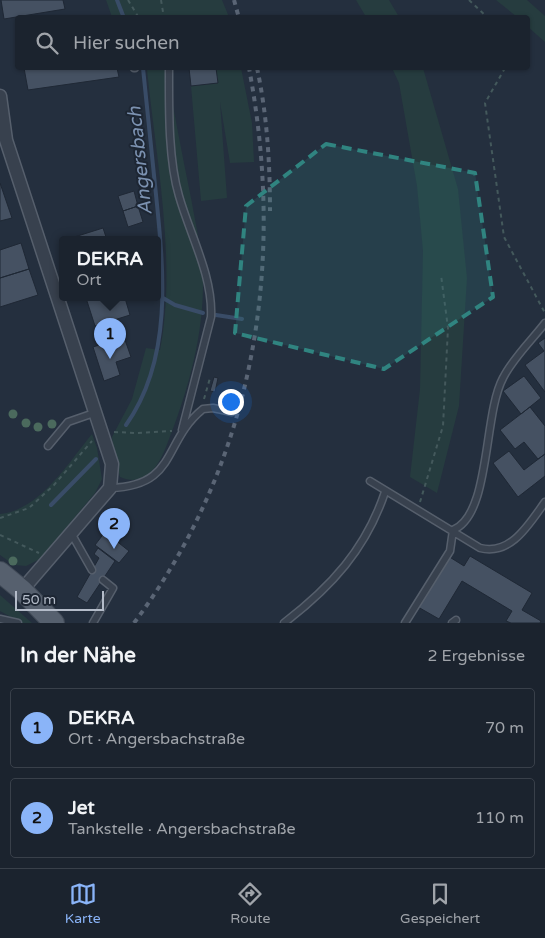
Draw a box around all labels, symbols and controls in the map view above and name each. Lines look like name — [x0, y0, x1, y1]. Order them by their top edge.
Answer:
search box — [15, 15, 530, 70]
icon: search — [33, 29, 61, 57]
text: Hier suchen — [73, 32, 180, 54]
water label: Angersbach — [123, 105, 157, 216]
popup — [59, 236, 161, 301]
text: DEKRA — [77, 248, 143, 270]
text: Ort — [77, 270, 102, 290]
pin: 1 — [94, 318, 126, 359]
your location — [218, 389, 244, 415]
pin: 2 — [98, 508, 130, 549]
scale bar — [15, 588, 104, 611]
text: 50 m — [22, 591, 56, 608]
text: In der Nähe — [20, 643, 136, 668]
text: 2 Ergebnisse — [427, 646, 525, 666]
text: DEKRA — [68, 707, 135, 729]
text: 1 — [32, 718, 42, 738]
text: 70 m — [485, 718, 524, 738]
text: Ort · Angersbachstraße — [68, 729, 245, 749]
text: Jet — [68, 797, 95, 819]
text: 2 — [32, 808, 42, 828]
text: 110 m — [475, 808, 524, 828]
text: Tankstelle · Angersbachstraße — [68, 819, 296, 839]
tab: Karte — [65, 880, 101, 927]
tab: Route — [230, 880, 270, 927]
tab: Gespeichert — [400, 880, 480, 927]

